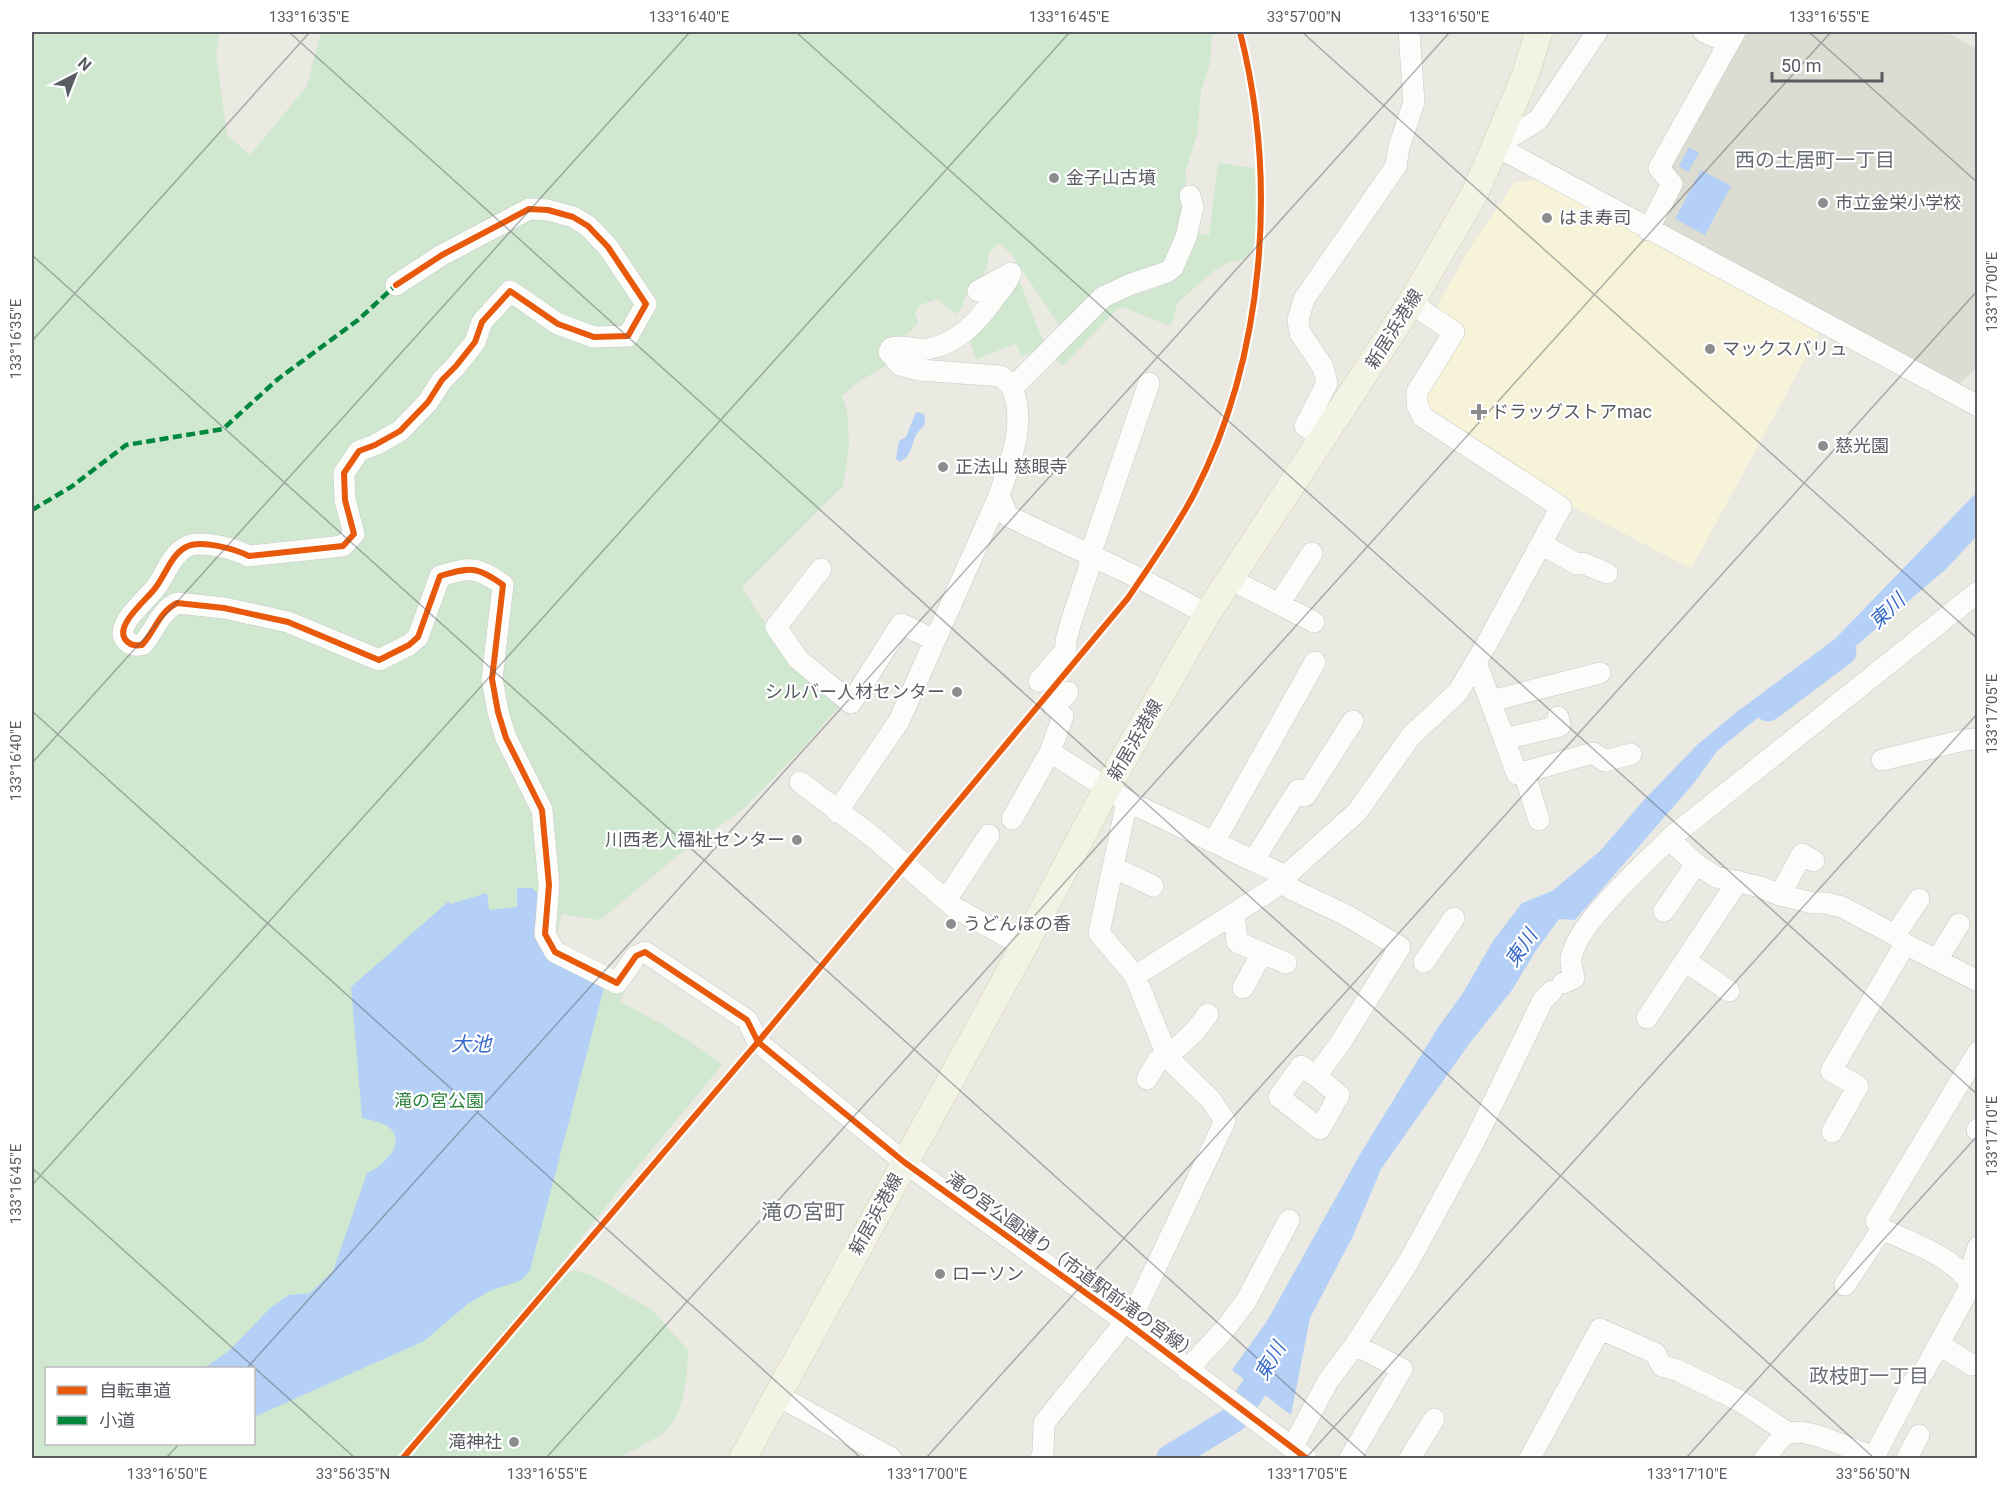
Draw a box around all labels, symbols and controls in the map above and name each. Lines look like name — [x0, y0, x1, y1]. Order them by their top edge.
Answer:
text: 133°16'35"E — [269, 8, 350, 26]
text: 133°16'40"E — [649, 8, 730, 26]
text: 133°16'45"E — [1029, 8, 1110, 26]
text: 33°57'00"N — [1267, 8, 1341, 26]
text: 133°16'50"E — [1409, 8, 1490, 26]
text: 133°16'55"E — [1789, 8, 1870, 26]
north arrow — [45, 45, 105, 105]
scale bar — [1772, 45, 1882, 83]
text: N — [74, 53, 95, 75]
text: 50 m — [1781, 55, 1821, 76]
district label: 西の土居町一丁目 — [1735, 148, 1895, 172]
place label: 金子山古墳 — [1066, 167, 1156, 188]
marker: 金子山古墳 — [1047, 171, 1061, 185]
place label: 市立金栄小学校 — [1835, 192, 1961, 213]
marker: 市立金栄小学校 — [1816, 196, 1830, 210]
place label: はま寿司 — [1559, 207, 1631, 228]
marker: はま寿司 — [1540, 211, 1554, 225]
text: 133°17'00"E — [1983, 251, 2001, 332]
street label: 新居浜港線 — [1361, 285, 1426, 372]
text: 133°16'35"E — [7, 298, 25, 379]
place label: マックスバリュ — [1722, 338, 1847, 359]
marker: マックスバリュ — [1703, 342, 1717, 356]
place label: ドラッグストアmac — [1491, 401, 1652, 422]
marker: ドラッグストアmac — [1472, 405, 1486, 419]
place label: 慈光園 — [1835, 435, 1889, 456]
marker: 慈光園 — [1816, 439, 1830, 453]
place label: 正法山 慈眼寺 — [955, 456, 1067, 477]
marker: 正法山 慈眼寺 — [936, 460, 950, 474]
water label: 東川 — [1864, 587, 1911, 634]
text: 133°17'05"E — [1983, 673, 2001, 754]
place label: シルバー人材センター — [765, 681, 945, 702]
marker: シルバー人材センター — [950, 685, 964, 699]
street label: 新居浜港線 — [1103, 696, 1166, 784]
text: 133°16'40"E — [7, 720, 25, 801]
place label: 川西老人福祉センター — [605, 829, 785, 850]
marker: 川西老人福祉センター — [790, 833, 804, 847]
place label: うどんほの香 — [963, 913, 1071, 934]
marker: うどんほの香 — [944, 917, 958, 931]
water label: 東川 — [1500, 923, 1543, 971]
water label: 大池 — [451, 1032, 493, 1056]
park label: 滝の宮公園 — [394, 1090, 484, 1111]
text: 133°17'10"E — [1983, 1095, 2001, 1176]
text: 133°16'45"E — [7, 1143, 25, 1224]
street label: 滝の宮公園通り（市道駅前滝の宮線） — [942, 1167, 1202, 1364]
street label: 新居浜港線 — [845, 1169, 907, 1258]
district label: 滝の宮町 — [761, 1200, 845, 1224]
place label: ローソン — [952, 1263, 1024, 1284]
marker: ローソン — [933, 1267, 947, 1281]
water label: 東川 — [1250, 1336, 1291, 1384]
district label: 政枝町一丁目 — [1809, 1364, 1929, 1388]
legend — [45, 1367, 255, 1445]
text: 自転車道 — [99, 1380, 171, 1401]
text: 小道 — [99, 1410, 135, 1431]
place label: 滝神社 — [448, 1431, 502, 1452]
marker: 滝神社 — [507, 1435, 521, 1449]
text: 133°16'50"E — [127, 1465, 208, 1483]
text: 33°56'35"N — [316, 1465, 390, 1483]
text: 133°16'55"E — [507, 1465, 588, 1483]
text: 133°17'00"E — [887, 1465, 968, 1483]
text: 133°17'05"E — [1267, 1465, 1348, 1483]
text: 133°17'10"E — [1647, 1465, 1728, 1483]
text: 33°56'50"N — [1836, 1465, 1910, 1483]

